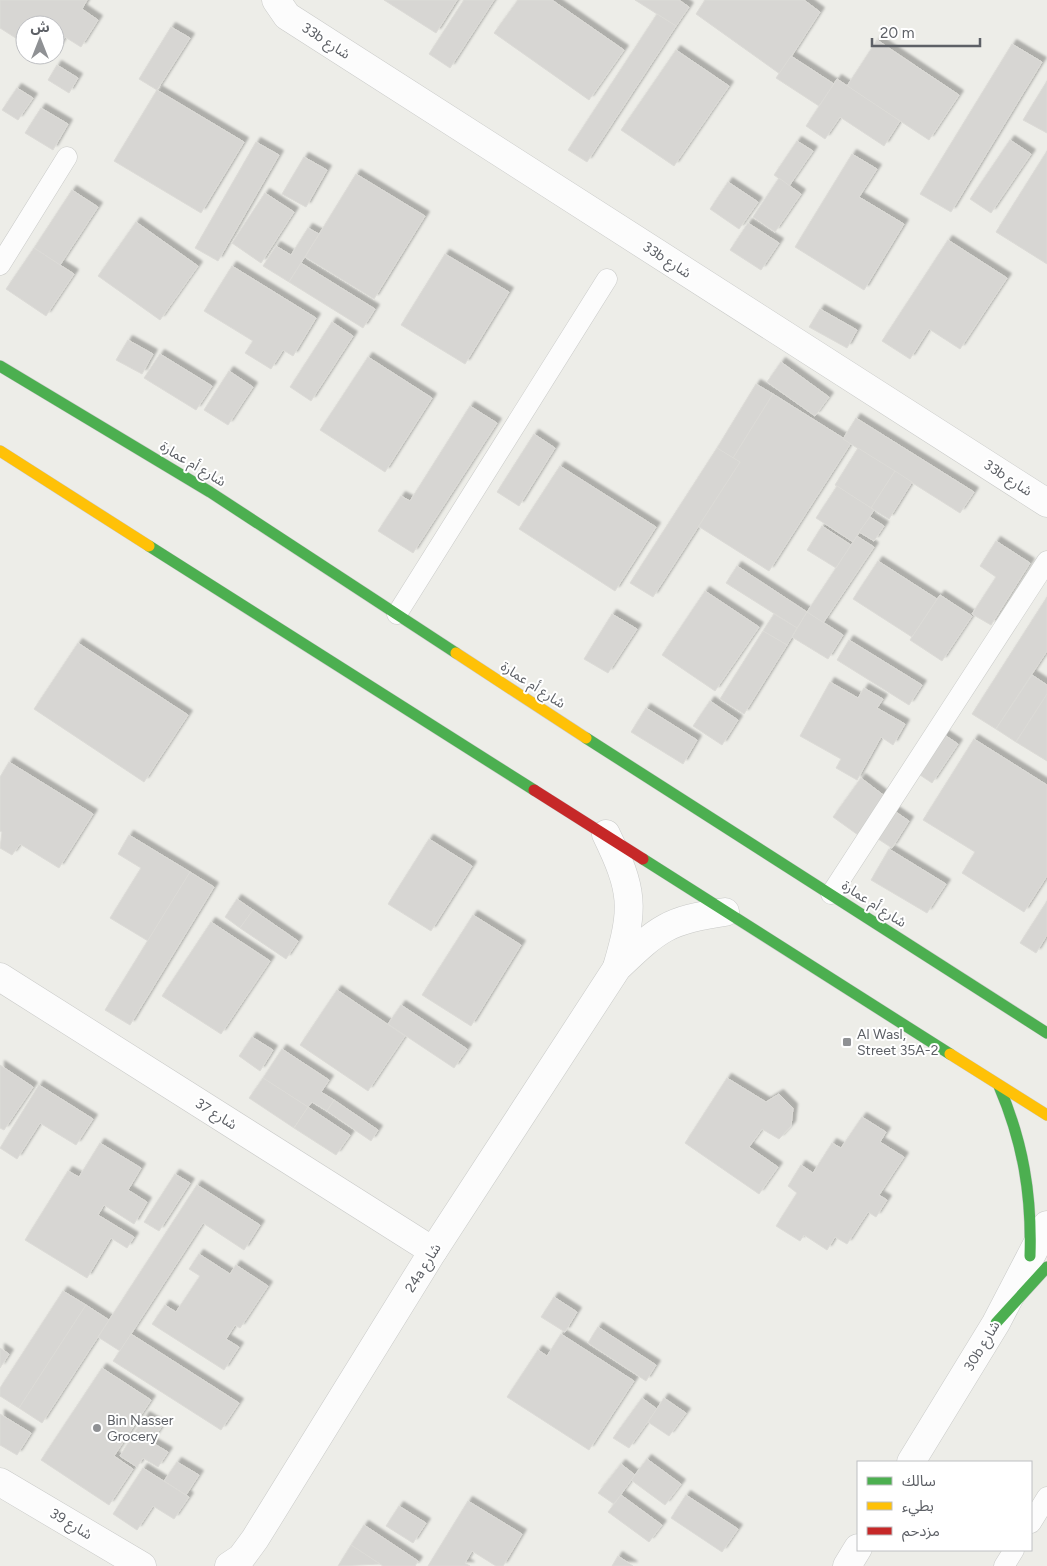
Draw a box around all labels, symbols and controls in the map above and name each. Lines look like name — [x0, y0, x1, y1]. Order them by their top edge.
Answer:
north arrow — [15, 15, 65, 65]
scale bar — [872, 15, 980, 47]
text: ش — [30, 19, 50, 36]
street label: 33b شارع — [298, 19, 353, 65]
text: 20 m — [880, 24, 914, 42]
street label: 33b شارع — [639, 238, 694, 284]
street label: شارع أم عمارة — [156, 437, 229, 492]
street label: 33b شارع — [980, 456, 1035, 502]
street label: شارع أم عمارة — [496, 657, 569, 714]
street label: شارع أم عمارة — [837, 876, 910, 933]
place label: Al Wasl, Street 35A-2 — [857, 1026, 938, 1059]
marker: Al Wasl, Street 35A-2 — [841, 1036, 853, 1048]
street label: شارع 37 — [191, 1095, 240, 1135]
street label: 24a شارع — [401, 1240, 446, 1297]
street label: 30b شارع — [960, 1318, 1005, 1375]
place label: Bin Nasser Grocery — [107, 1412, 174, 1445]
marker: Bin Nasser Grocery — [91, 1422, 103, 1434]
legend — [857, 1461, 1032, 1551]
text: سالك — [902, 1472, 936, 1490]
text: بطيء — [902, 1497, 934, 1517]
street label: شارع 39 — [46, 1505, 95, 1545]
text: مزدحم — [902, 1522, 940, 1542]

